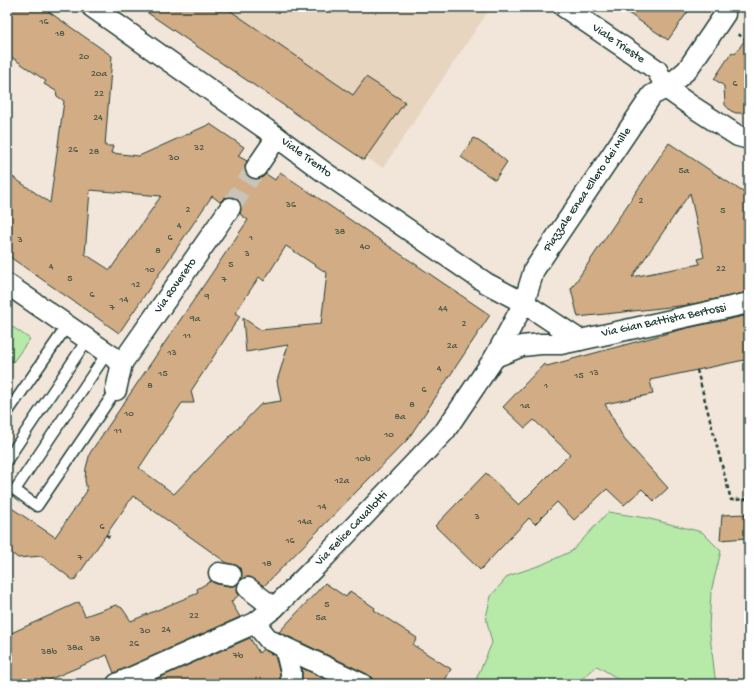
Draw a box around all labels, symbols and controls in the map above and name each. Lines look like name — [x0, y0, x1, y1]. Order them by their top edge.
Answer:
house number: 16 — [38, 16, 49, 28]
street label: Viale Trieste — [588, 21, 648, 67]
house number: 18 — [54, 28, 65, 40]
house number: 20 — [79, 51, 90, 63]
house number: 20a — [91, 68, 108, 80]
house number: 6 — [732, 78, 738, 90]
house number: 22 — [94, 88, 104, 100]
house number: 24 — [93, 112, 103, 124]
street label: Piazzale Enea Ellero dei Mille — [541, 124, 635, 256]
street label: Viale Trento — [277, 134, 334, 181]
house number: 32 — [193, 142, 204, 154]
house number: 26 — [68, 144, 79, 156]
house number: 28 — [89, 146, 100, 158]
house number: 30 — [168, 152, 180, 164]
house number: 5a — [679, 165, 690, 177]
house number: 2 — [639, 195, 644, 207]
house number: 36 — [285, 199, 297, 211]
house number: 2 — [186, 204, 191, 216]
house number: 5 — [720, 205, 726, 217]
house number: 4 — [177, 220, 182, 232]
house number: 38 — [334, 226, 346, 238]
house number: 6 — [167, 232, 173, 244]
house number: 1 — [248, 232, 253, 244]
house number: 3 — [16, 234, 23, 246]
house number: 40 — [360, 241, 371, 253]
house number: 8 — [155, 245, 161, 257]
house number: 3 — [243, 248, 250, 260]
street label: Via Rovereto — [151, 256, 200, 317]
house number: 5 — [228, 259, 234, 271]
house number: 4 — [49, 261, 54, 273]
house number: 22 — [716, 263, 726, 275]
house number: 10 — [144, 264, 155, 276]
house number: 5 — [67, 273, 73, 285]
house number: 7 — [220, 274, 227, 286]
house number: 12 — [131, 279, 141, 291]
house number: 6 — [89, 289, 95, 301]
house number: 9 — [203, 291, 210, 303]
house number: 14 — [119, 294, 129, 306]
street label: Via Gian Battista Bertossi — [599, 301, 728, 341]
house number: 7 — [108, 302, 115, 314]
house number: 44 — [438, 303, 448, 315]
house number: 9a — [189, 313, 201, 325]
house number: 2 — [462, 318, 467, 330]
house number: 11 — [182, 330, 191, 342]
house number: 2a — [447, 340, 458, 352]
house number: 13 — [166, 347, 177, 359]
house number: 4 — [437, 363, 442, 375]
house number: 13 — [588, 367, 599, 379]
house number: 15 — [157, 368, 168, 380]
house number: 15 — [573, 370, 584, 382]
house number: 8 — [147, 380, 153, 392]
house number: 1 — [543, 380, 548, 392]
house number: 6 — [421, 384, 427, 396]
house number: 8 — [409, 399, 415, 411]
house number: 1a — [519, 400, 530, 412]
house number: 10 — [123, 408, 134, 420]
house number: 8a — [394, 411, 406, 423]
house number: 11 — [113, 425, 122, 437]
house number: 10 — [383, 429, 394, 441]
house number: 10b — [355, 453, 371, 465]
house number: 12a — [334, 475, 350, 487]
street label: Via Felice Cavallotti — [312, 488, 392, 570]
house number: 14 — [317, 501, 327, 513]
house number: 3 — [473, 511, 480, 523]
house number: 14a — [297, 516, 313, 528]
house number: 6 — [99, 521, 105, 533]
house number: 16 — [284, 535, 295, 547]
house number: 7 — [76, 552, 83, 564]
house number: 18 — [261, 558, 272, 570]
house number: 5 — [324, 599, 330, 611]
house number: 22 — [189, 610, 199, 622]
house number: 5a — [316, 612, 327, 624]
house number: 24 — [161, 624, 171, 636]
house number: 30 — [139, 625, 151, 637]
house number: 38 — [89, 633, 101, 645]
house number: 26 — [129, 638, 140, 650]
house number: 38a — [66, 642, 84, 654]
house number: 38b — [40, 646, 58, 658]
house number: 7b — [232, 650, 244, 662]

